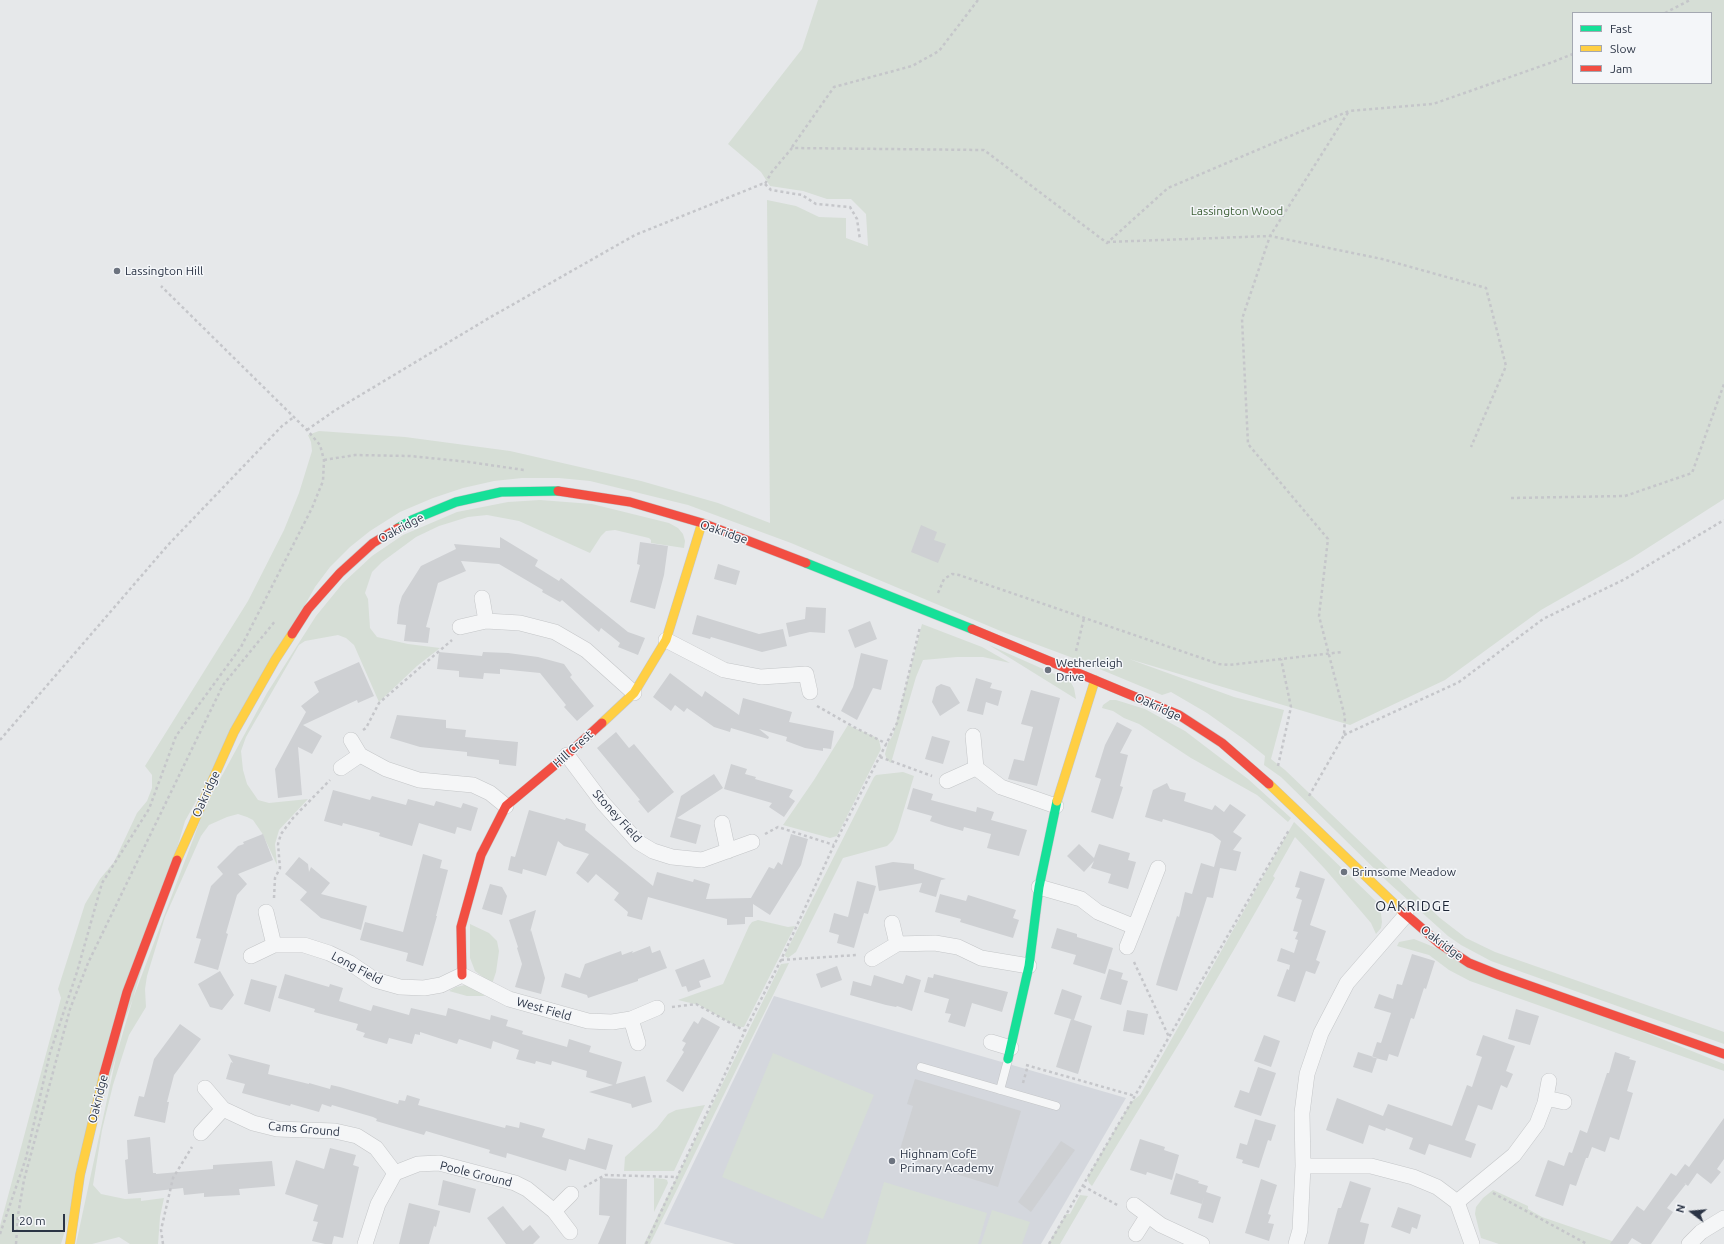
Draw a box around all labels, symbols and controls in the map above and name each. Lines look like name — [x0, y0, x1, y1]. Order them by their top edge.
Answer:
legend — [1572, 12, 1712, 84]
text: Fast — [1610, 22, 1632, 35]
text: Slow — [1610, 42, 1636, 55]
text: Jam — [1610, 62, 1632, 75]
park label: Lassington Wood — [1191, 204, 1283, 218]
place label: Lassington Hill — [125, 264, 203, 278]
marker: Lassington Hill — [112, 266, 122, 276]
street label: Oakridge — [376, 510, 426, 546]
street label: Oakridge — [698, 517, 750, 547]
place label: Wetherleigh Drive — [1056, 656, 1123, 684]
marker: Wetherleigh Drive — [1043, 665, 1053, 675]
street label: Oakridge — [1133, 690, 1183, 724]
street label: Hill Crest — [550, 727, 596, 771]
street label: Oakridge — [189, 769, 223, 819]
street label: Stoney Field — [590, 787, 644, 845]
place label: Brimsome Meadow — [1352, 865, 1456, 879]
marker: Brimsome Meadow — [1339, 867, 1349, 877]
district label: OAKRIDGE — [1375, 898, 1451, 914]
street label: Oakridge — [1418, 922, 1466, 964]
street label: Long Field — [329, 949, 385, 987]
street label: West Field — [515, 994, 573, 1024]
street label: Oakridge — [85, 1073, 111, 1125]
street label: Cams Ground — [267, 1119, 341, 1139]
place label: Highnam CofE Primary Academy — [900, 1147, 994, 1175]
marker: Highnam CofE Primary Academy — [887, 1156, 897, 1166]
street label: Poole Ground — [438, 1158, 514, 1190]
north arrow — [1672, 1192, 1712, 1232]
text: N — [1674, 1203, 1687, 1214]
scale bar — [14, 1206, 67, 1232]
text: 20 m — [19, 1214, 46, 1227]

